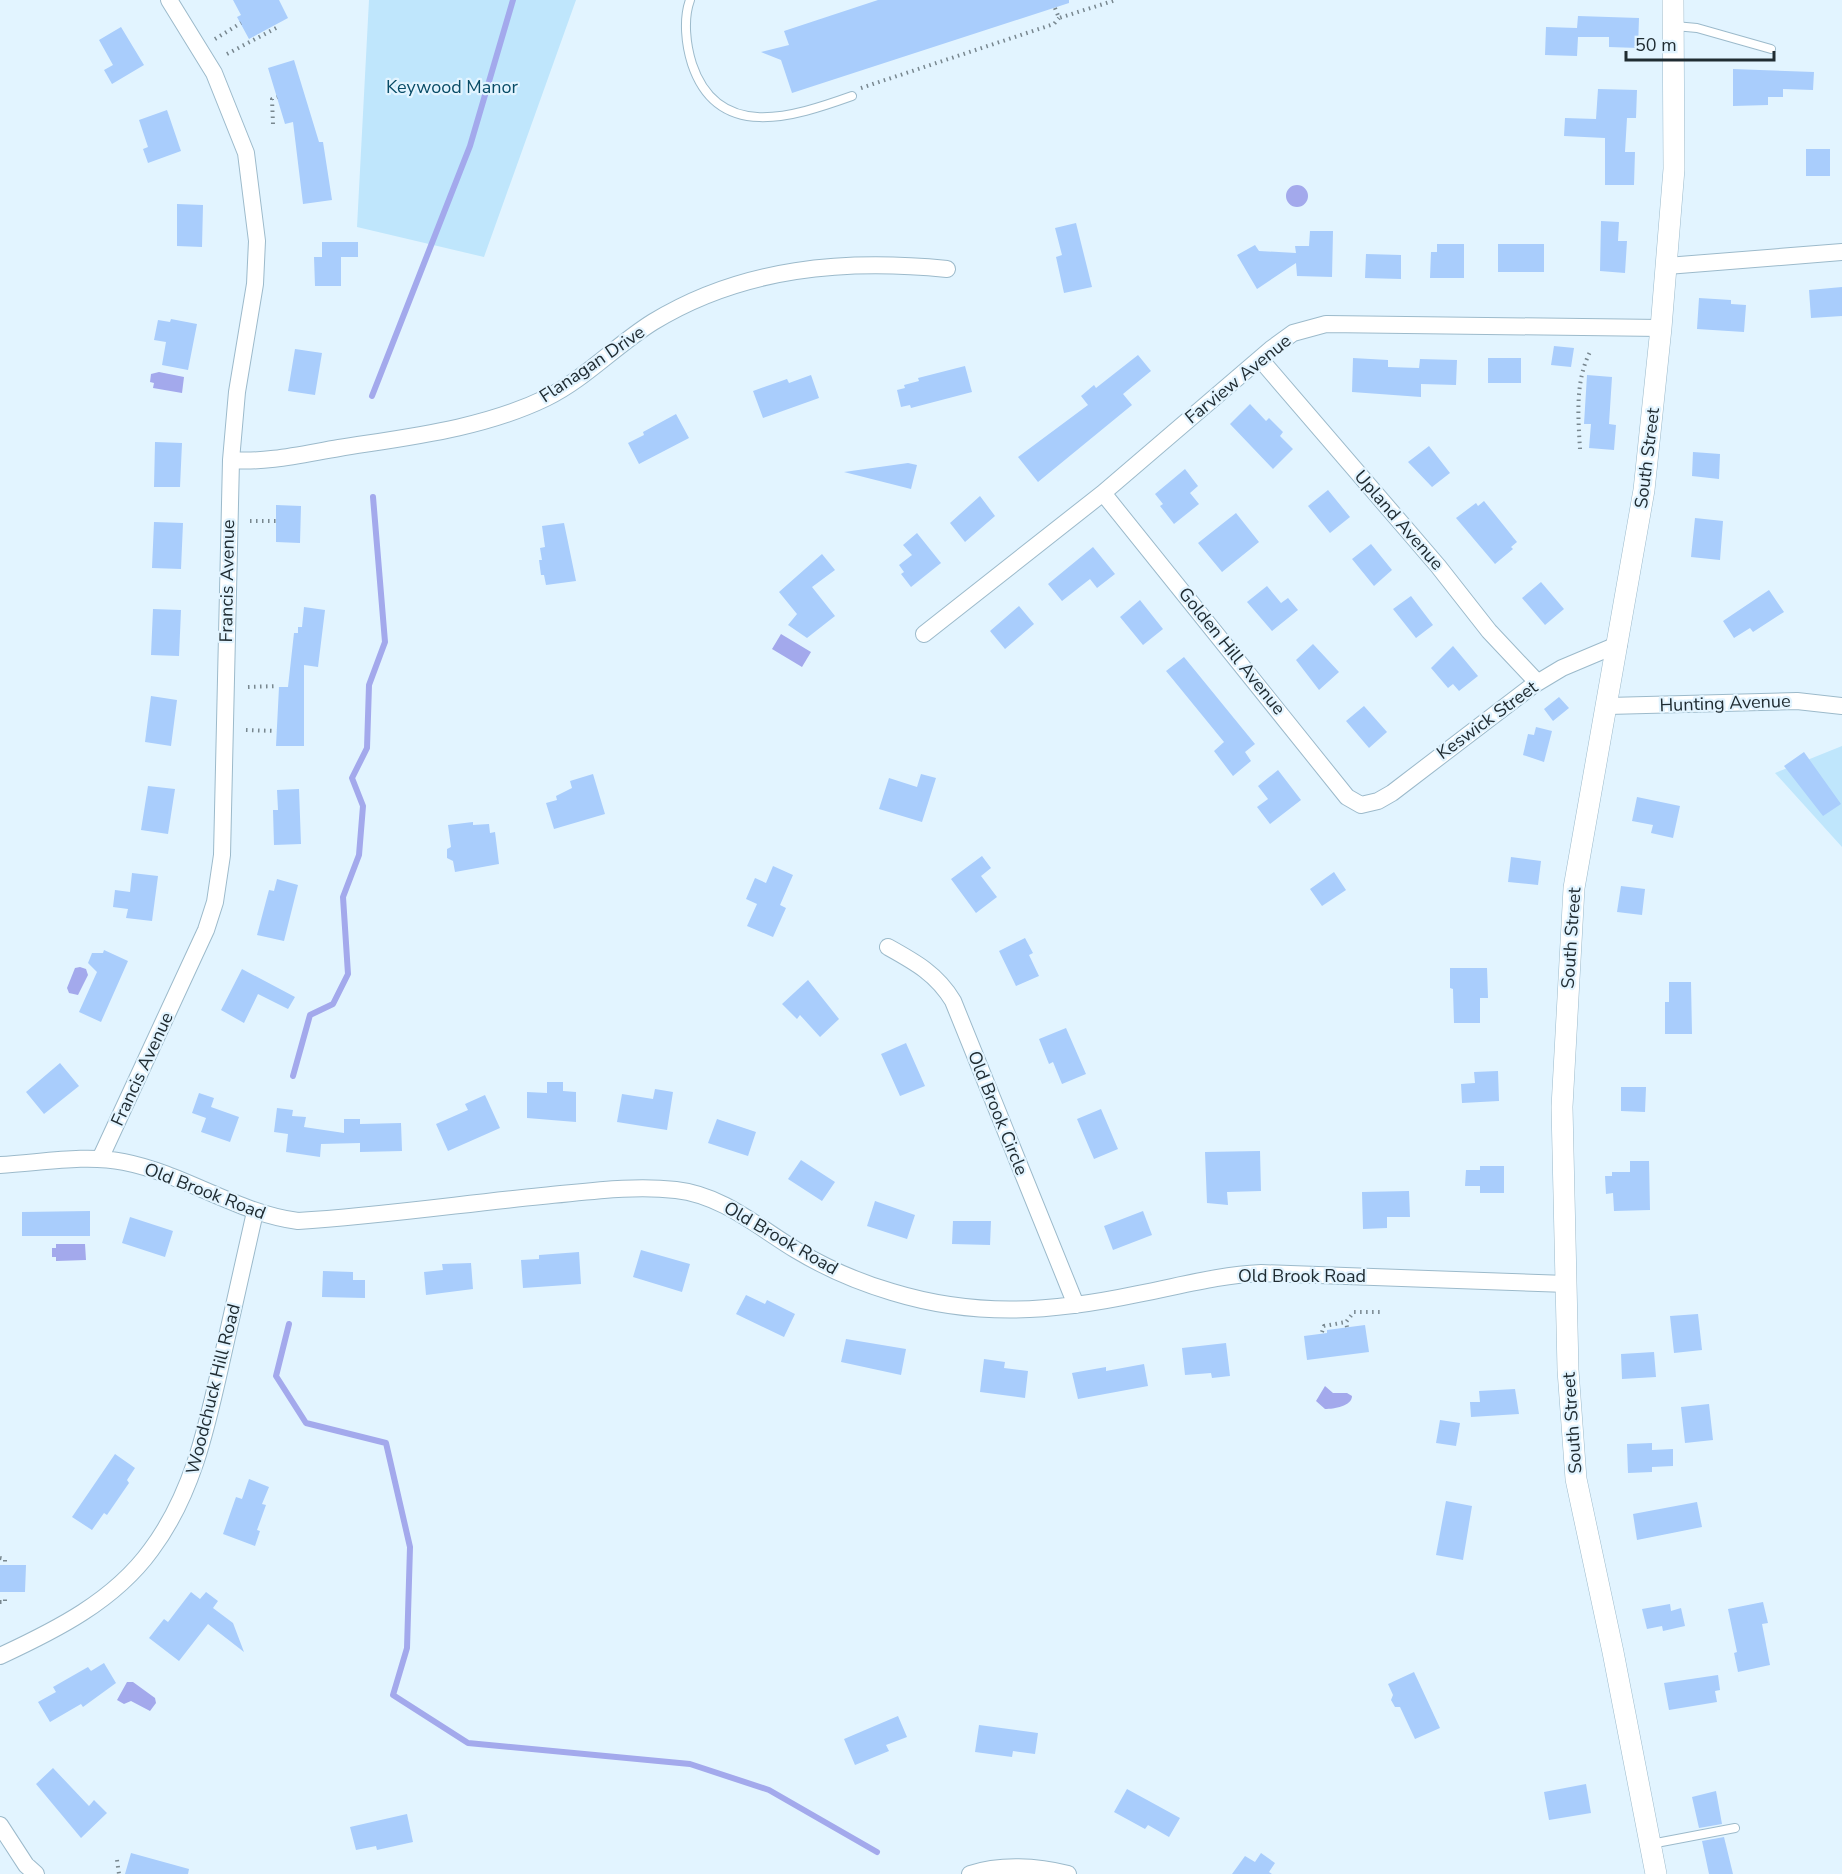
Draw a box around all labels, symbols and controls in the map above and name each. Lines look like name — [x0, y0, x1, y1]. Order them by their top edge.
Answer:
scale bar — [1626, 24, 1774, 62]
text: 50 m — [1635, 33, 1677, 57]
park label: Keywood Manor — [386, 75, 518, 99]
street label: Flanagan Drive — [535, 320, 649, 408]
street label: Farview Avenue — [1180, 329, 1296, 429]
street label: South Street — [1629, 406, 1665, 510]
street label: Upland Avenue — [1349, 465, 1449, 575]
street label: Francis Avenue — [214, 519, 240, 643]
street label: Golden Hill Avenue — [1173, 582, 1291, 720]
street label: Keswick Street — [1432, 675, 1543, 765]
street label: Hunting Avenue — [1659, 689, 1791, 717]
street label: South Street — [1555, 886, 1587, 989]
street label: Francis Avenue — [105, 1008, 179, 1130]
street label: Old Brook Circle — [962, 1047, 1034, 1179]
street label: Old Brook Road — [141, 1157, 269, 1225]
street label: Old Brook Road — [719, 1196, 843, 1280]
street label: Old Brook Road — [1238, 1264, 1366, 1288]
street label: Woodchuck Hill Road — [180, 1301, 246, 1477]
street label: South Street — [1556, 1371, 1588, 1474]

